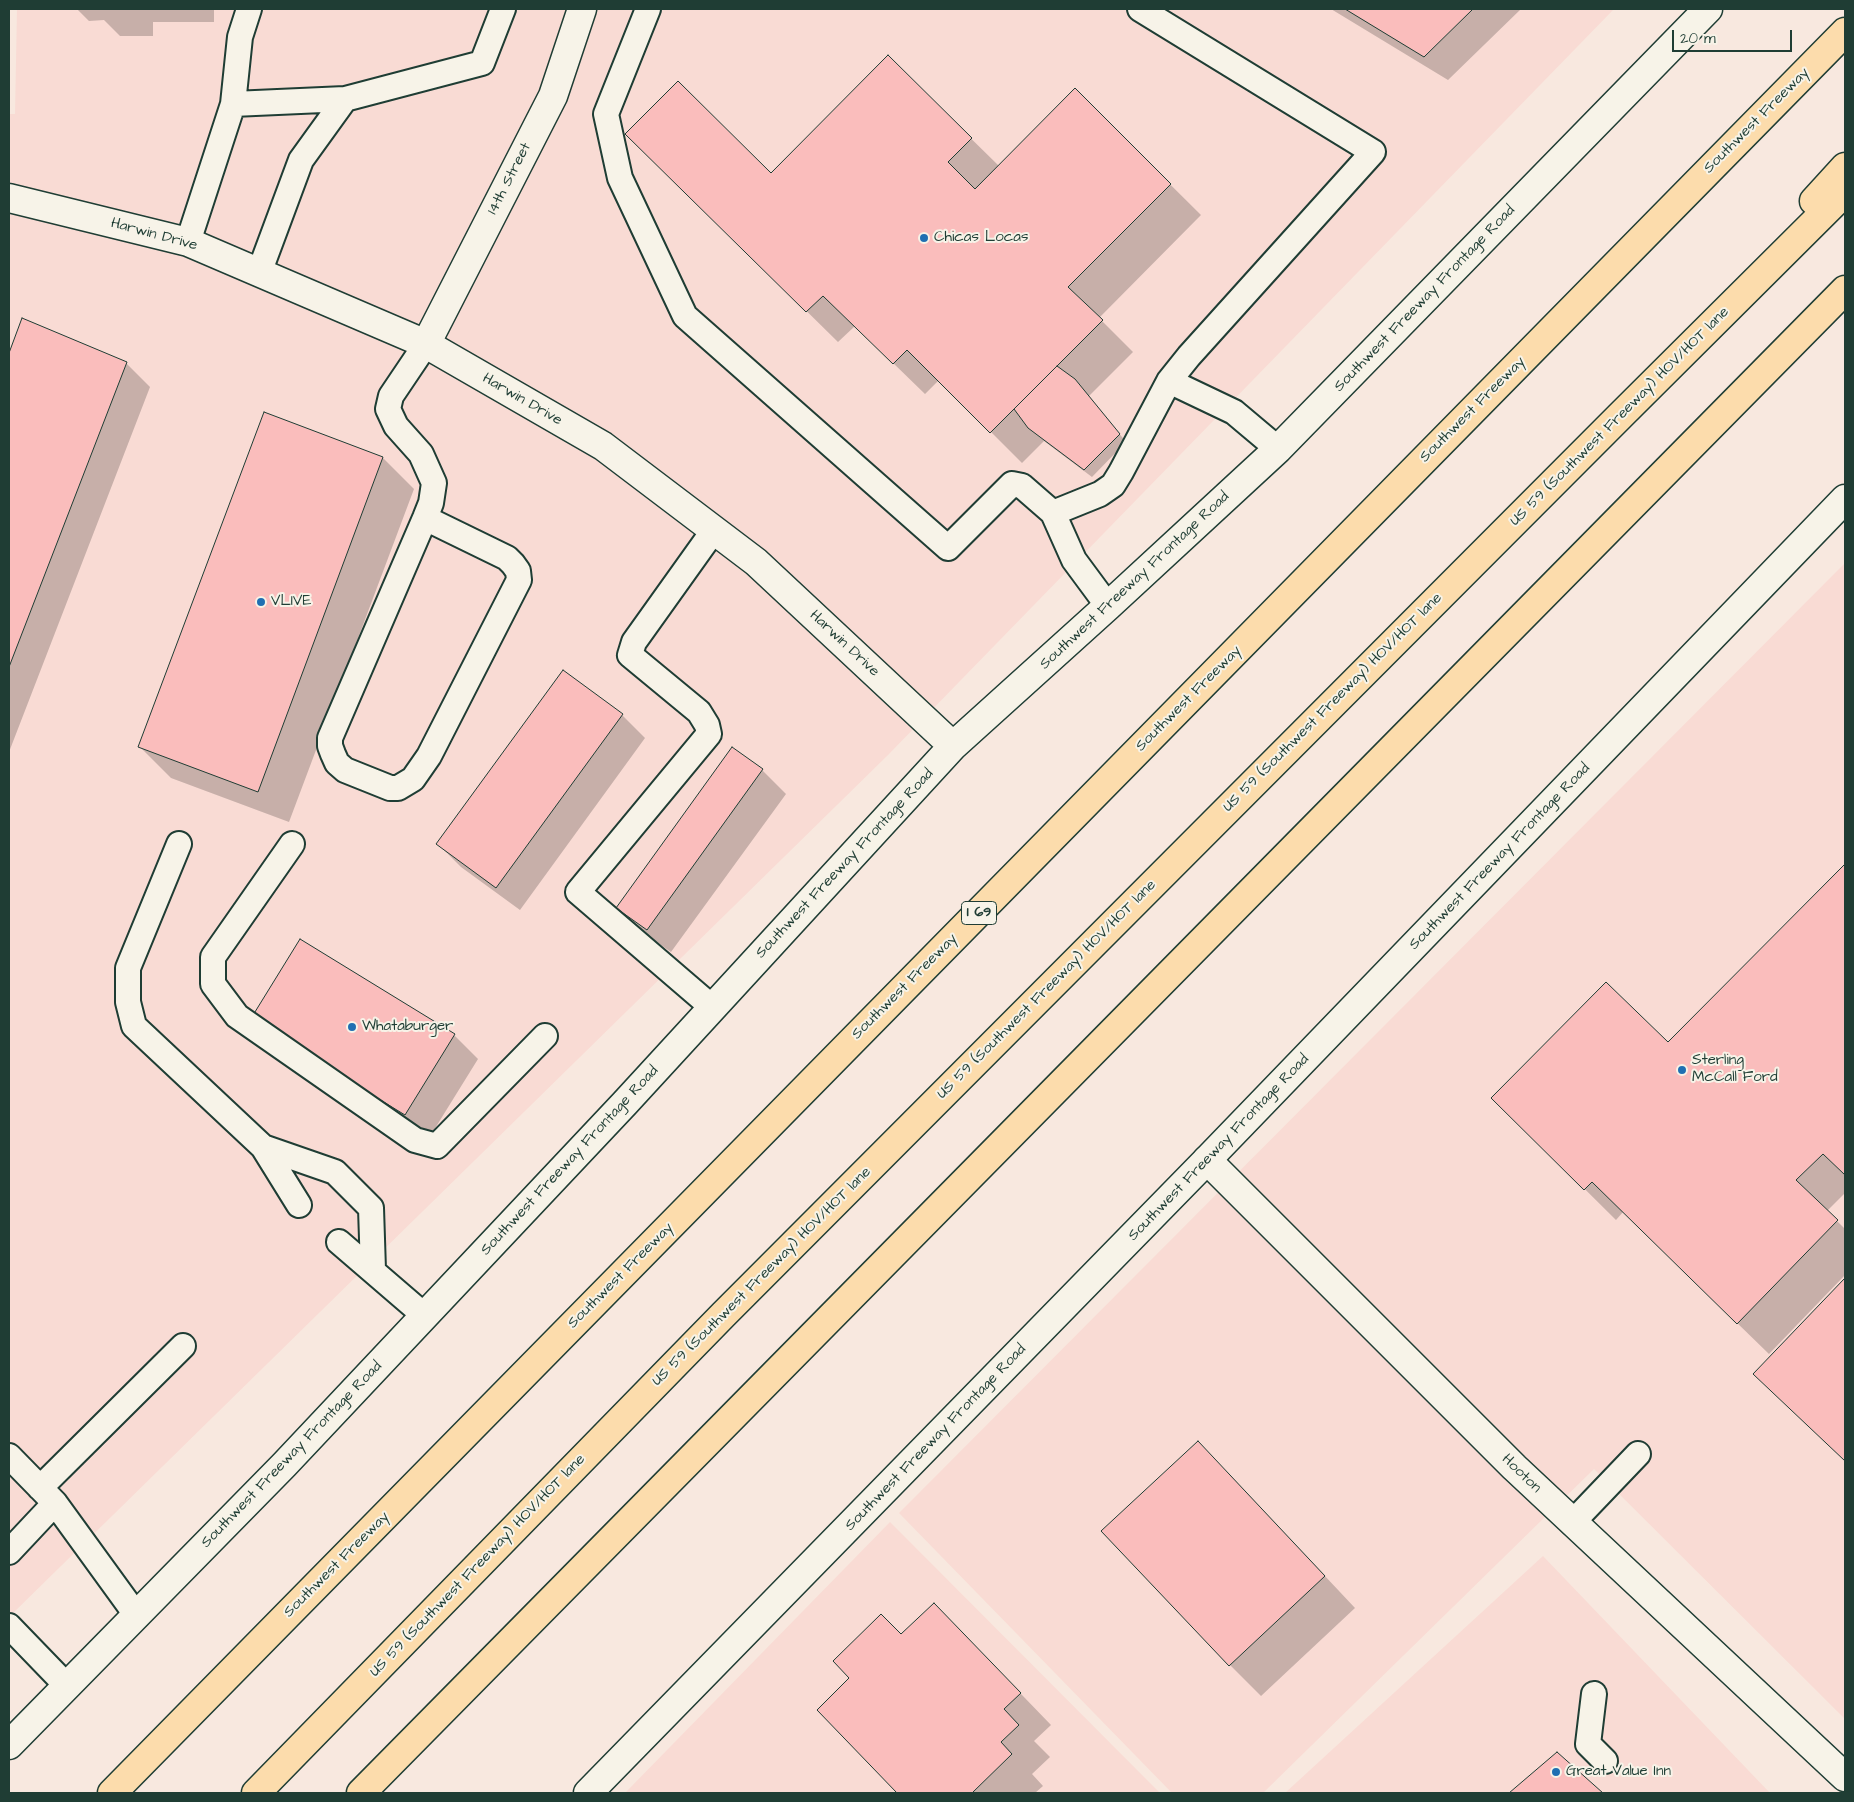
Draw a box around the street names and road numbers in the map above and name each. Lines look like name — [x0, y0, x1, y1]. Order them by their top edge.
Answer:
street label: Southwest Freeway — [1700, 64, 1814, 178]
street label: 14th Street — [484, 140, 536, 218]
street label: Southwest Freeway Frontage Road — [1331, 202, 1519, 396]
street label: Harwin Drive — [109, 215, 199, 255]
street label: US 59 (Southwest Freeway) HOV/HOT lane — [1507, 304, 1733, 530]
street label: Southwest Freeway — [1416, 353, 1530, 467]
street label: Harwin Drive — [479, 370, 565, 430]
street label: Southwest Freeway Frontage Road — [1037, 488, 1233, 674]
street label: US 59 (Southwest Freeway) HOV/HOT lane — [1220, 590, 1446, 816]
street label: Harwin Drive — [805, 607, 883, 681]
street label: Southwest Freeway — [1132, 642, 1246, 756]
street label: Southwest Freeway Frontage Road — [1406, 760, 1594, 954]
street label: Southwest Freeway Frontage Road — [752, 766, 938, 962]
street label: US 59 (Southwest Freeway) HOV/HOT lane — [934, 877, 1160, 1103]
road number: I 69 — [962, 901, 996, 924]
street label: Southwest Freeway — [848, 930, 962, 1044]
street label: Southwest Freeway Frontage Road — [1125, 1051, 1313, 1245]
street label: Southwest Freeway Frontage Road — [477, 1063, 663, 1259]
street label: US 59 (Southwest Freeway) HOV/HOT lane — [649, 1164, 875, 1390]
street label: Southwest Freeway — [564, 1219, 678, 1333]
street label: Southwest Freeway Frontage Road — [842, 1341, 1030, 1535]
street label: Southwest Freeway Frontage Road — [198, 1358, 386, 1552]
street label: US 59 (Southwest Freeway) HOV/HOT lane — [367, 1451, 589, 1681]
street label: Hooton — [1497, 1451, 1545, 1497]
street label: Southwest Freeway — [280, 1508, 394, 1622]

